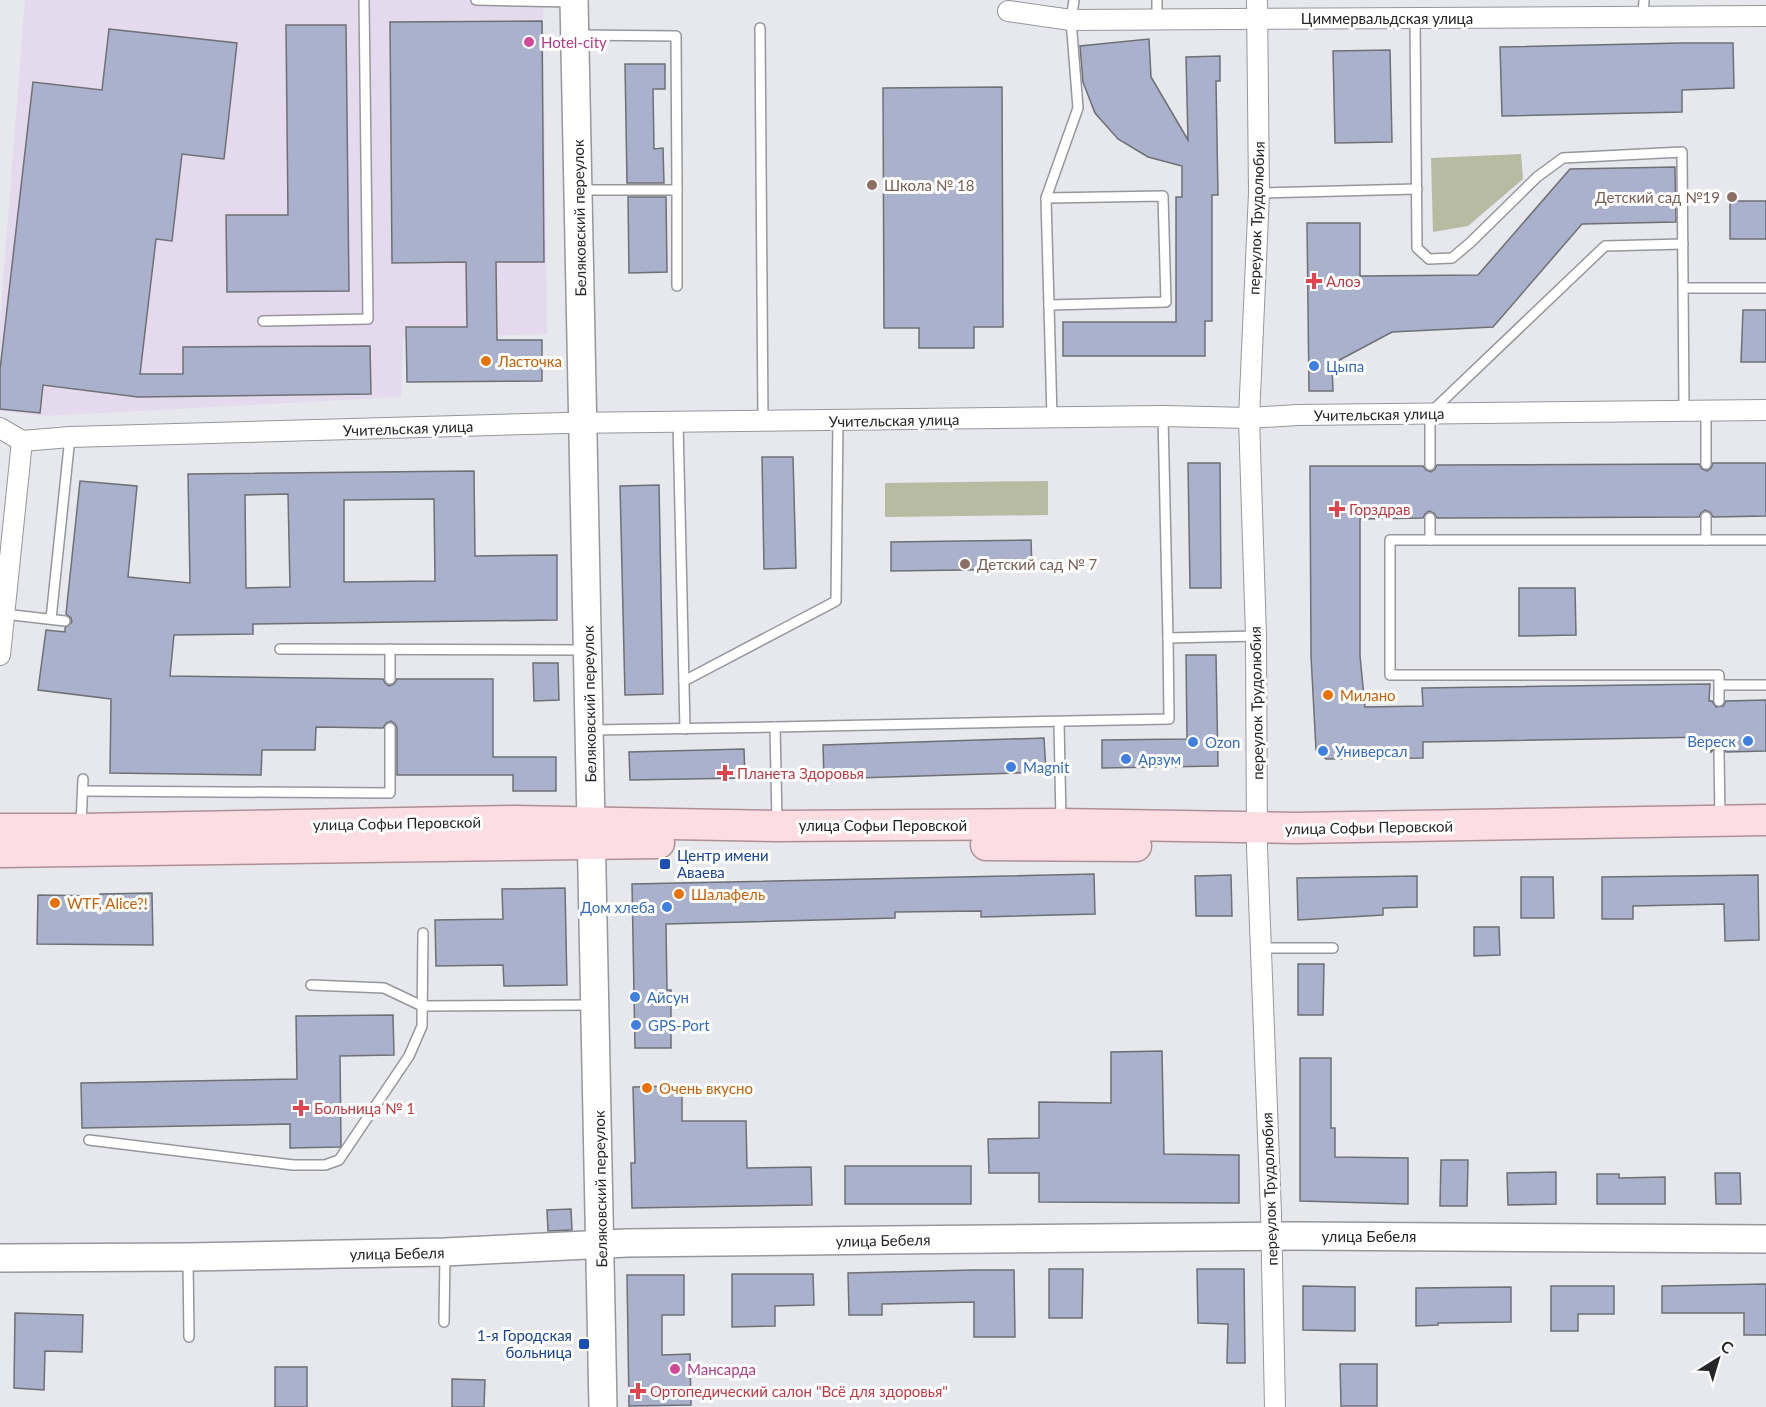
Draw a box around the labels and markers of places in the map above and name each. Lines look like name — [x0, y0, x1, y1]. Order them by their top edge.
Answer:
place label: Hotel-city — [541, 33, 607, 51]
marker: Hotel-city — [522, 35, 536, 49]
place label: Школа № 18 — [884, 176, 974, 194]
marker: Школа № 18 — [865, 178, 879, 192]
place label: Детский сад №19 — [1595, 188, 1720, 206]
marker: Детский сад №19 — [1725, 190, 1739, 204]
place label: Алоэ — [1326, 272, 1361, 290]
marker: Алоэ — [1307, 274, 1321, 288]
place label: Ласточка — [497, 352, 562, 370]
marker: Ласточка — [479, 354, 493, 368]
place label: Цыпа — [1326, 357, 1364, 375]
marker: Цыпа — [1307, 359, 1321, 373]
place label: Горздрав — [1349, 500, 1411, 518]
marker: Горздрав — [1330, 502, 1344, 516]
place label: Детский сад № 7 — [977, 555, 1097, 573]
marker: Детский сад № 7 — [958, 557, 972, 571]
place label: Милано — [1340, 686, 1396, 704]
marker: Милано — [1321, 688, 1335, 702]
place label: Вереск — [1687, 732, 1736, 750]
place label: Ozon — [1205, 733, 1240, 751]
marker: Вереск — [1741, 734, 1755, 748]
marker: Ozon — [1186, 735, 1200, 749]
place label: Универсал — [1335, 742, 1408, 760]
marker: Универсал — [1316, 744, 1330, 758]
place label: Арзум — [1138, 750, 1181, 768]
marker: Арзум — [1119, 752, 1133, 766]
place label: Magnit — [1023, 758, 1070, 776]
marker: Magnit — [1004, 760, 1018, 774]
place label: Планета Здоровья — [737, 764, 864, 782]
marker: Планета Здоровья — [718, 766, 732, 780]
place label: Центр имени Аваева — [677, 846, 769, 881]
marker: Центр имени Аваева — [658, 857, 672, 871]
place label: Шалафель — [691, 885, 765, 903]
marker: Шалафель — [672, 887, 686, 901]
place label: WTF, Alice?! — [67, 894, 148, 912]
marker: WTF, Alice?! — [48, 896, 62, 910]
place label: Дом хлеба — [580, 898, 655, 916]
marker: Дом хлеба — [660, 900, 674, 914]
place label: Айсун — [647, 988, 689, 1006]
marker: Айсун — [628, 990, 642, 1004]
place label: GPS-Port — [648, 1016, 710, 1034]
marker: GPS-Port — [629, 1018, 643, 1032]
place label: Очень вкусно — [659, 1079, 753, 1097]
marker: Очень вкусно — [640, 1081, 654, 1095]
marker: Больница № 1 — [292, 1099, 310, 1117]
place label: Больница № 1 — [314, 1099, 415, 1117]
place label: 1-я Городская больница — [477, 1326, 572, 1361]
marker: 1-я Городская больница — [577, 1337, 591, 1351]
place label: Мансарда — [687, 1360, 756, 1378]
marker: Мансарда — [668, 1362, 682, 1376]
place label: Ортопедический салон "Всё для здоровья" — [650, 1382, 948, 1400]
marker: Ортопедический салон "Всё для здоровья" — [631, 1384, 645, 1398]

